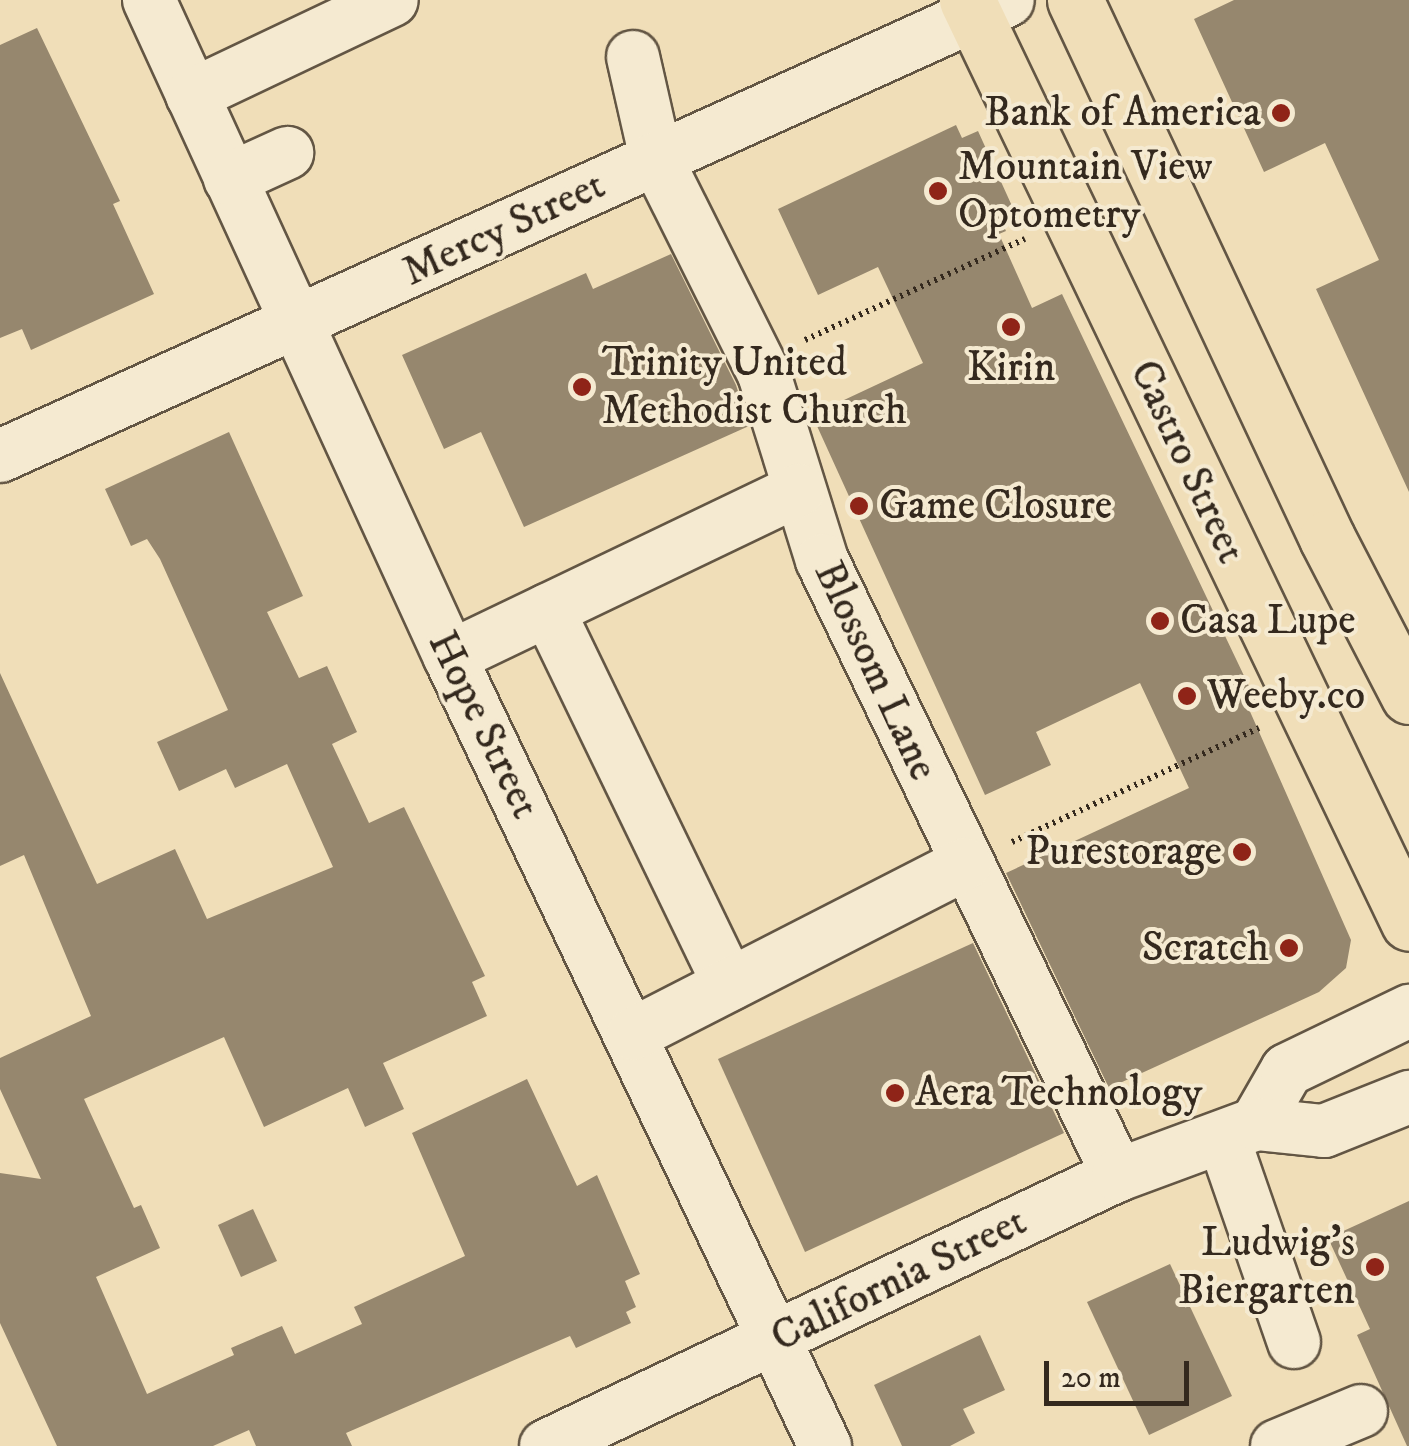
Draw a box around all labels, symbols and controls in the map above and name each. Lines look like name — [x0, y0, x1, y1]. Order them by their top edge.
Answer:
place label: Bank of America — [984, 88, 1261, 138]
marker: Bank of America — [1270, 102, 1292, 124]
place label: Mountain View Optometry — [958, 142, 1213, 240]
street label: Mercy Street — [395, 160, 613, 298]
marker: Mountain View Optometry — [927, 180, 949, 202]
marker: Kirin — [1000, 316, 1022, 338]
place label: Trinity United Methodist Church — [602, 338, 907, 436]
place label: Kirin — [967, 343, 1055, 393]
street label: Castro Street — [1118, 353, 1256, 571]
marker: Trinity United Methodist Church — [571, 376, 593, 398]
place label: Game Closure — [879, 481, 1112, 531]
marker: Game Closure — [848, 495, 870, 517]
street label: Blossom Lane — [802, 554, 948, 788]
place label: Casa Lupe — [1180, 596, 1356, 646]
marker: Casa Lupe — [1149, 610, 1171, 632]
street label: Hope Street — [416, 623, 550, 827]
place label: Weeby.co — [1207, 671, 1365, 721]
marker: Weeby.co — [1176, 685, 1198, 707]
place label: Purestorage — [1025, 827, 1222, 877]
marker: Purestorage — [1231, 841, 1253, 863]
place label: Scratch — [1142, 923, 1269, 973]
marker: Scratch — [1278, 937, 1300, 959]
place label: Aera Technology — [915, 1068, 1202, 1118]
marker: Aera Technology — [884, 1082, 906, 1104]
street label: California Street — [763, 1197, 1035, 1363]
place label: Ludwig's Biergarten — [1178, 1218, 1355, 1316]
marker: Ludwig's Biergarten — [1364, 1256, 1386, 1278]
scale bar — [1049, 1341, 1194, 1403]
text: 20 m — [1061, 1360, 1121, 1397]

